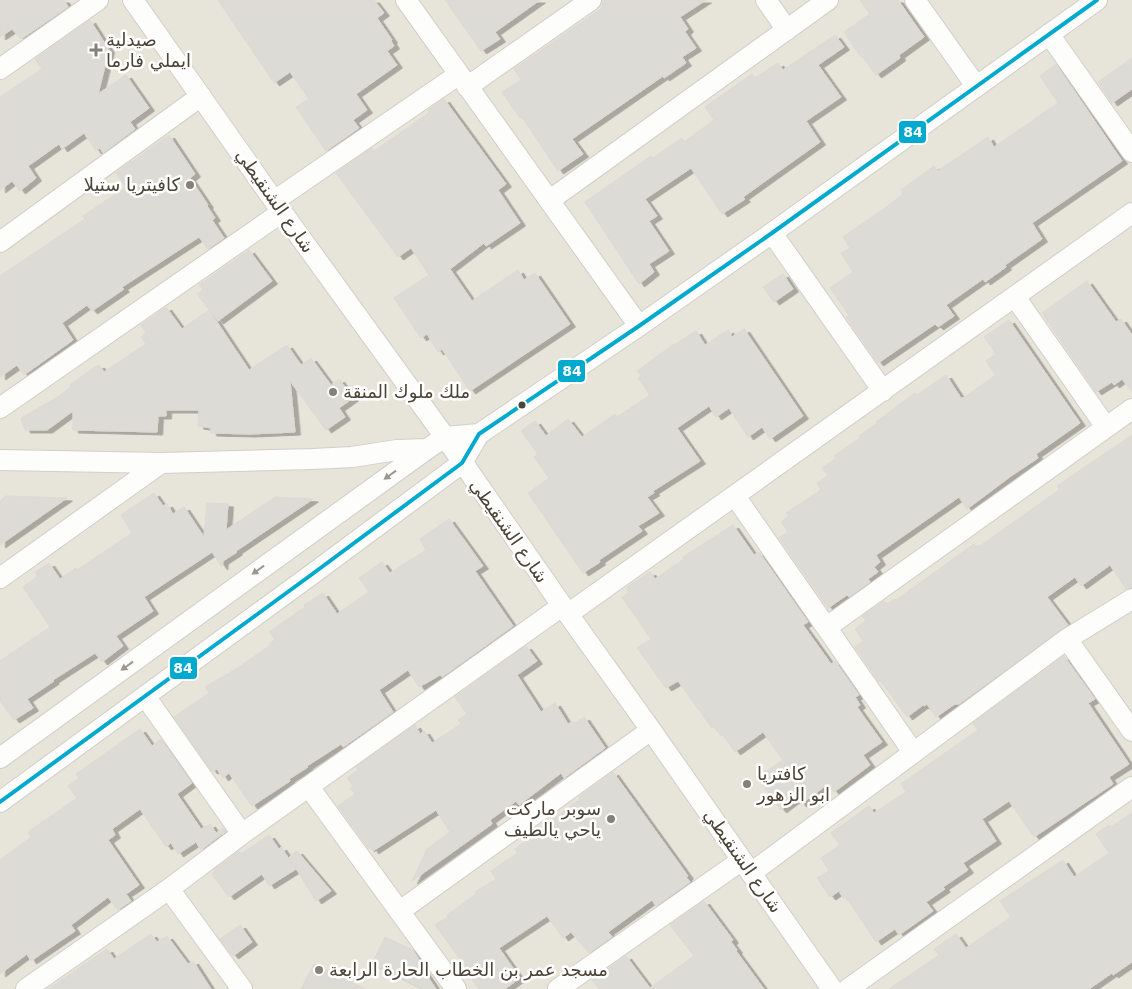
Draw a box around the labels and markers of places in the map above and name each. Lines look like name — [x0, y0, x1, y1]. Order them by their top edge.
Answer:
place label: صيدلية ايملي فارما — [106, 29, 191, 72]
marker: صيدلية ايملي فارما — [90, 44, 102, 56]
place label: كافيتريا ستيلا — [84, 174, 180, 196]
marker: كافيتريا ستيلا — [184, 179, 196, 191]
place label: ملك ملوك المنقة — [343, 381, 470, 403]
marker: ملك ملوك المنقة — [327, 386, 339, 398]
unlabelled marker — [517, 400, 527, 410]
place label: كافتريا ابو الزهور — [756, 763, 830, 806]
marker: كافتريا ابو الزهور — [741, 778, 753, 790]
place label: سوبر ماركت ياحي يالطيف — [504, 798, 601, 841]
marker: سوبر ماركت ياحي يالطيف — [605, 813, 617, 825]
place label: مسجد عمر بن الخطاب الحارة الرابعة — [329, 959, 608, 981]
marker: مسجد عمر بن الخطاب الحارة الرابعة — [313, 964, 325, 976]

